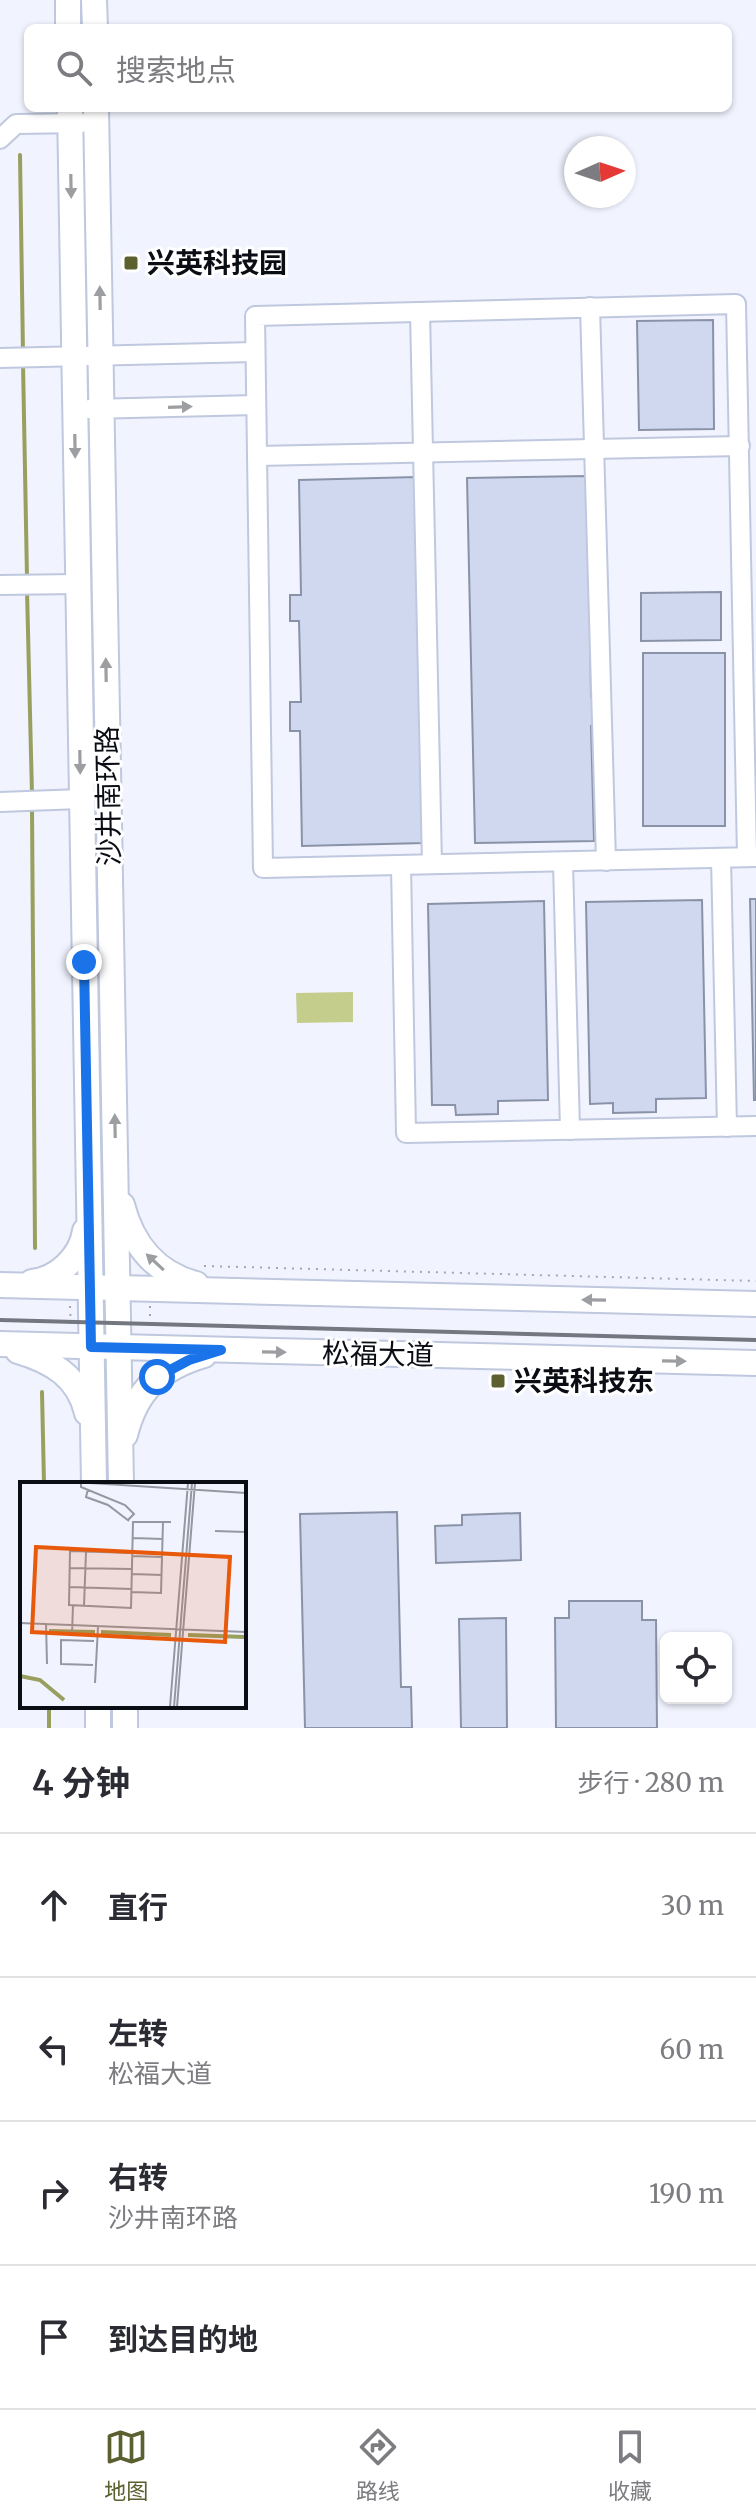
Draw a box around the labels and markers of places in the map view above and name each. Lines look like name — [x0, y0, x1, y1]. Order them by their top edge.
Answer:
place label: 兴英科技园 — [147, 245, 287, 281]
marker: 兴英科技园 — [122, 254, 140, 272]
place label: 兴英科技东 — [514, 1363, 654, 1399]
marker: 兴英科技东 — [489, 1372, 507, 1390]

